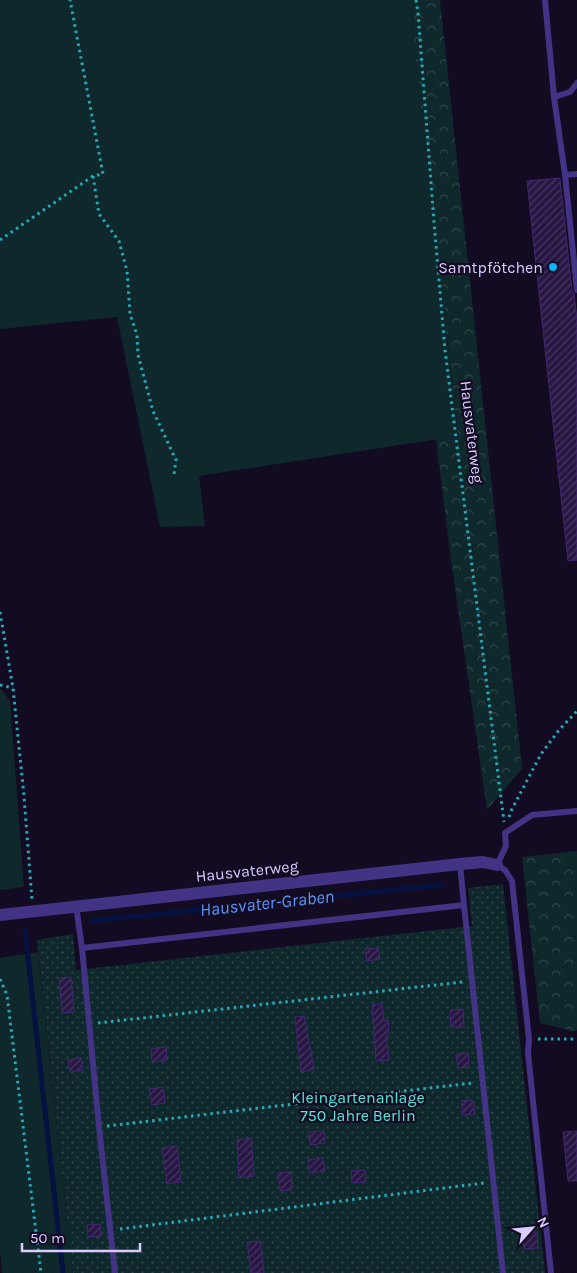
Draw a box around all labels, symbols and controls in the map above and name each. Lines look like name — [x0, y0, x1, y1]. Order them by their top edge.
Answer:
place label: Samtpfötchen — [438, 258, 543, 277]
marker: Samtpfötchen — [547, 261, 559, 273]
street label: Hausvaterweg — [456, 380, 488, 484]
street label: Hausvaterweg — [195, 856, 299, 886]
water label: Hausvater-Graben — [199, 885, 335, 921]
park label: Kleingartenanlage 750 Jahre Berlin — [291, 1088, 425, 1125]
north arrow — [507, 1203, 557, 1253]
text: N — [533, 1214, 553, 1231]
scale bar — [22, 1220, 140, 1252]
text: 50 m — [30, 1229, 65, 1247]

